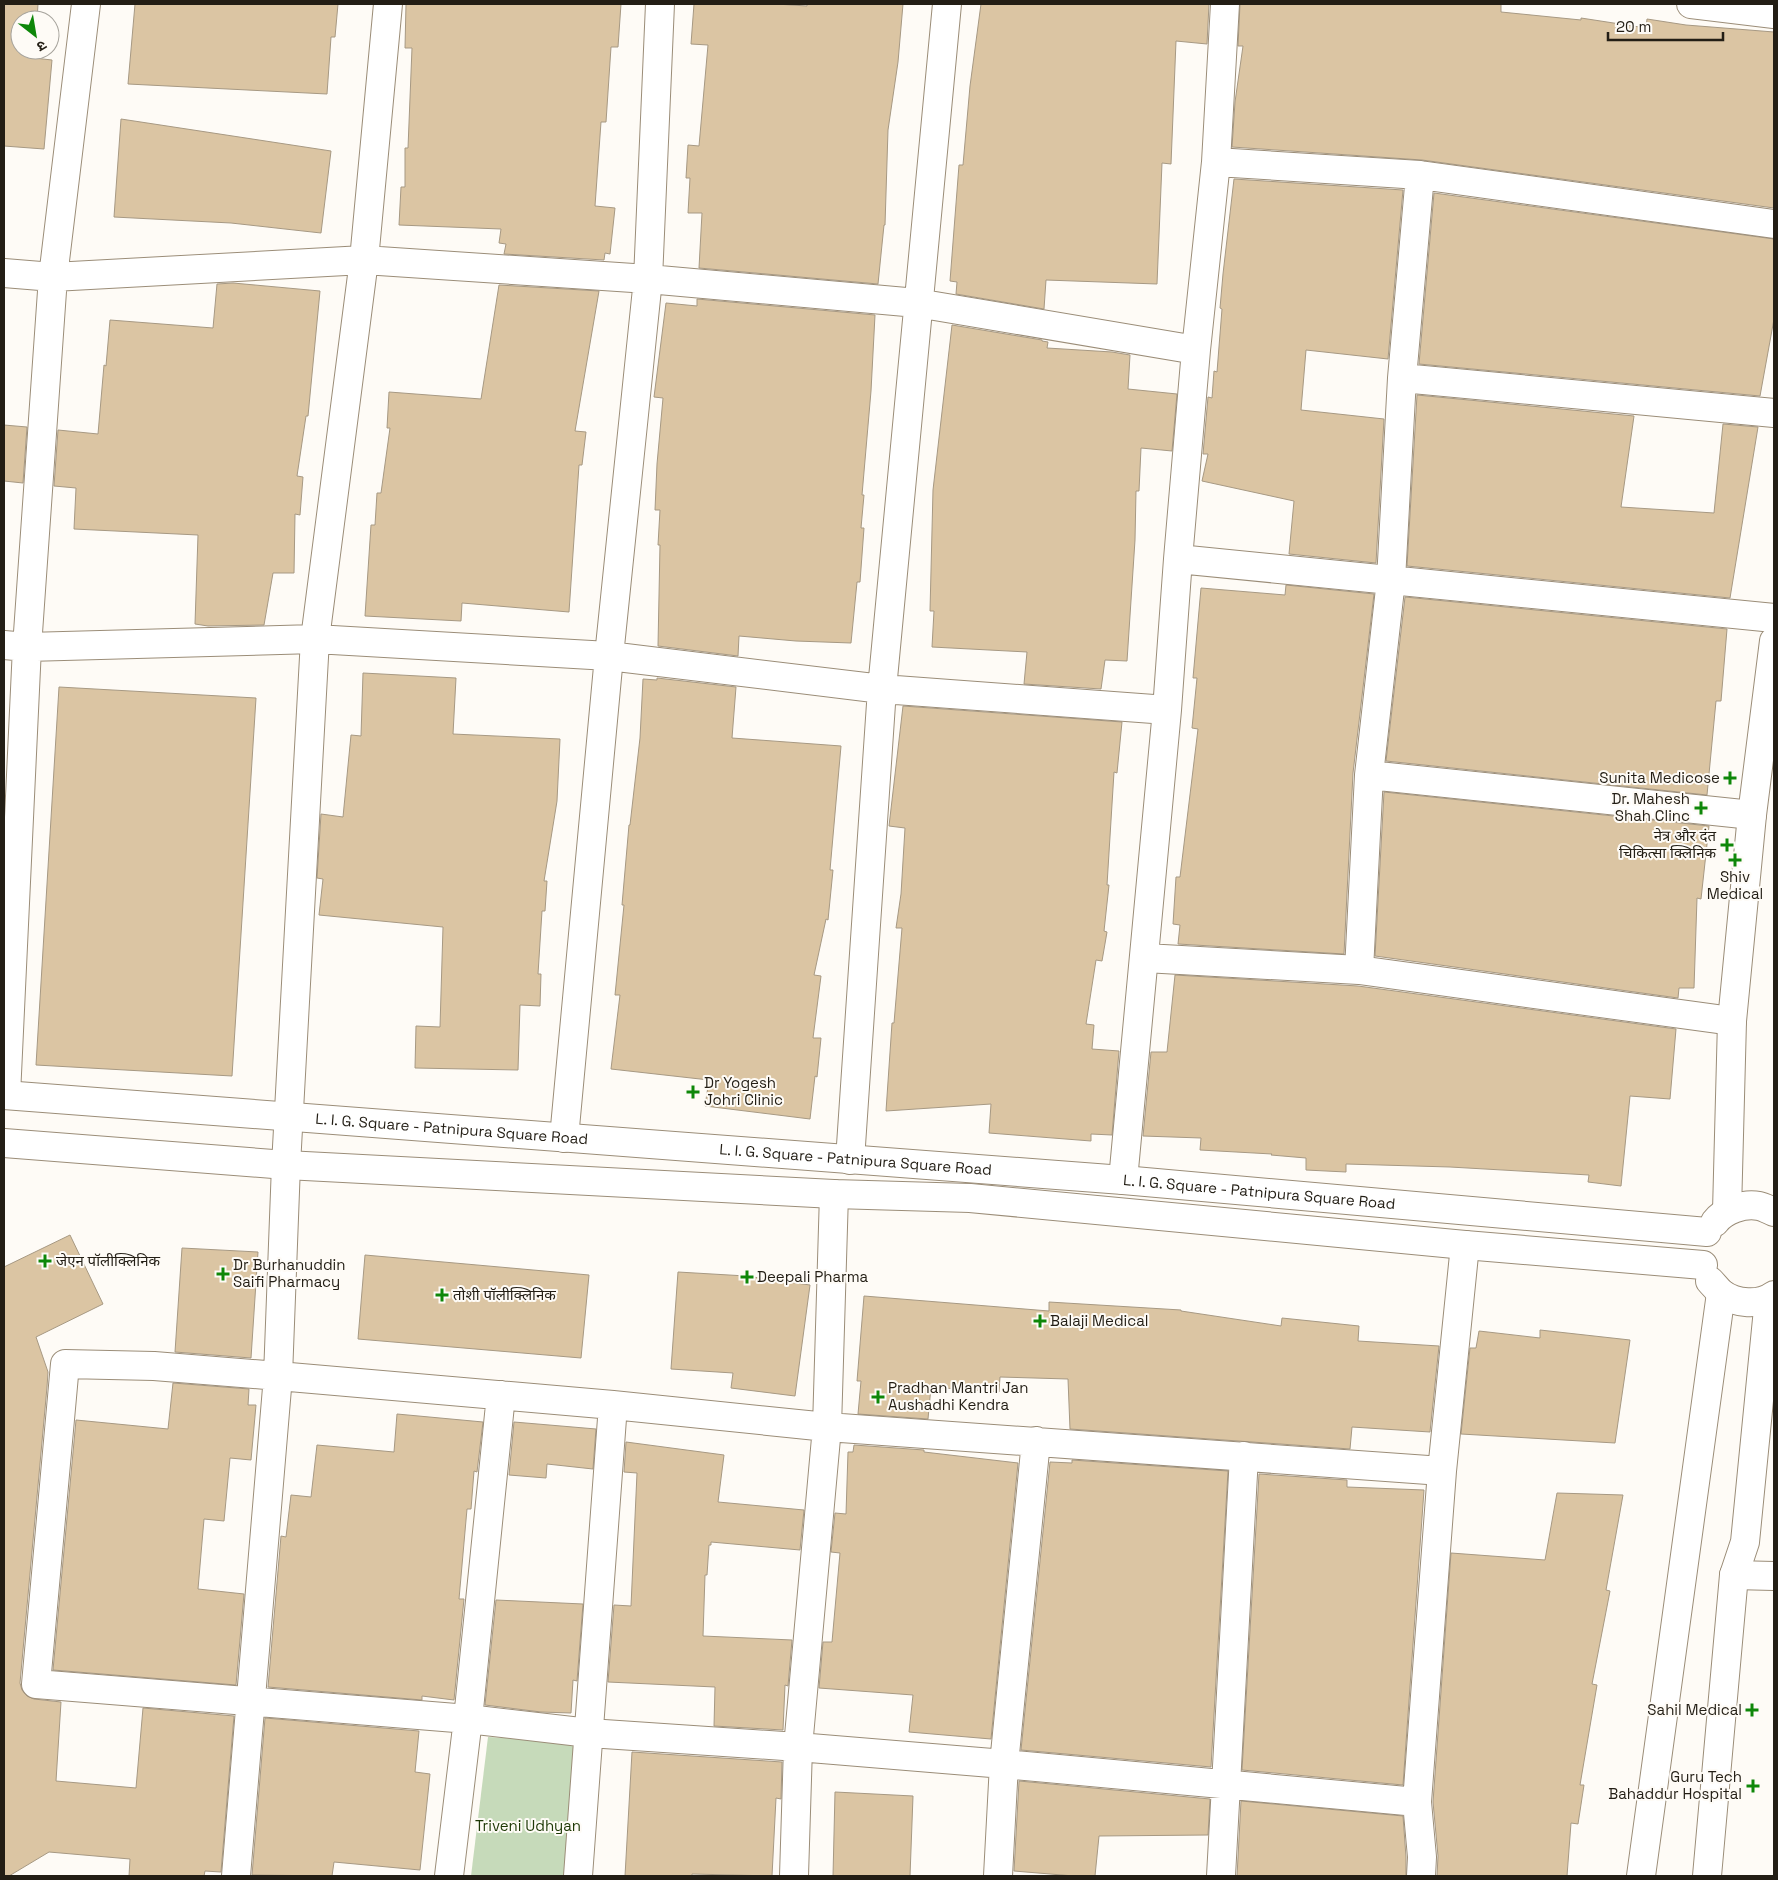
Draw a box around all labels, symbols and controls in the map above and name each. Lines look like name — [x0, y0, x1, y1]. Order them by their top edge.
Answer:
north arrow — [10, 10, 60, 60]
scale bar — [1608, 10, 1723, 42]
text: 20 m — [1616, 17, 1651, 36]
text: उ — [33, 36, 50, 56]
place label: Sunita Medicose — [1599, 768, 1720, 787]
marker: Sunita Medicose — [1724, 772, 1736, 784]
place label: Dr. Mahesh Shah Clinc — [1611, 789, 1690, 825]
marker: Dr. Mahesh Shah Clinc — [1694, 801, 1708, 815]
place label: नेत्र और दंत चिकित्सा क्लिनिक — [1619, 826, 1716, 862]
marker: नेत्र और दंत चिकित्सा क्लिनिक — [1720, 838, 1734, 852]
marker: Shiv Medical — [1729, 854, 1741, 866]
place label: Shiv Medical — [1707, 867, 1763, 903]
place label: Dr Yogesh Johri Clinic — [704, 1073, 783, 1109]
marker: Dr Yogesh Johri Clinic — [686, 1085, 700, 1099]
street label: L. I. G. Square - Patnipura Square Road — [315, 1109, 589, 1148]
street label: L. I. G. Square - Patnipura Square Road — [719, 1139, 993, 1179]
street label: L. I. G. Square - Patnipura Square Road — [1122, 1170, 1396, 1213]
place label: जेएन पॉलीक्लिनिक — [56, 1251, 161, 1270]
marker: जेएन पॉलीक्लिनिक — [38, 1254, 52, 1268]
place label: Dr Burhanuddin Saifi Pharmacy — [233, 1255, 345, 1291]
place label: Deepali Pharma — [757, 1267, 869, 1286]
marker: Dr Burhanuddin Saifi Pharmacy — [217, 1268, 229, 1280]
marker: Deepali Pharma — [741, 1271, 753, 1283]
place label: तोशी पॉलीक्लिनिक — [453, 1285, 556, 1304]
marker: तोशी पॉलीक्लिनिक — [435, 1288, 449, 1302]
place label: Balaji Medical — [1050, 1311, 1149, 1330]
marker: Balaji Medical — [1034, 1315, 1046, 1327]
place label: Pradhan Mantri Jan Aushadhi Kendra — [888, 1378, 1028, 1414]
marker: Pradhan Mantri Jan Aushadhi Kendra — [872, 1391, 884, 1403]
place label: Sahil Medical — [1647, 1700, 1742, 1719]
marker: Sahil Medical — [1746, 1704, 1758, 1716]
place label: Guru Tech Bahaddur Hospital — [1608, 1767, 1742, 1803]
marker: Guru Tech Bahaddur Hospital — [1746, 1779, 1760, 1793]
park label: Triveni Udhyan — [475, 1816, 581, 1835]

